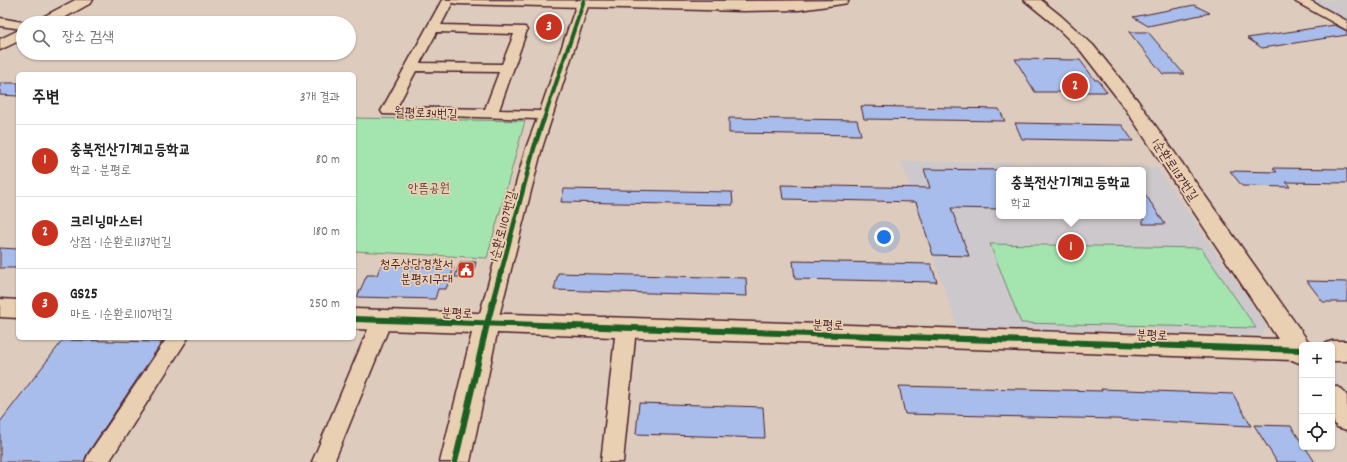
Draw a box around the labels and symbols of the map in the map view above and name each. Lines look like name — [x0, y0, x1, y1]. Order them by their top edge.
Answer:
pin: 3 — [536, 12, 562, 42]
pin: 2 — [1062, 71, 1088, 101]
street label: 월평로34번길 — [394, 104, 458, 125]
street label: 1순환로1137번길 — [1146, 135, 1202, 205]
park label: 안뜸공원 — [408, 180, 450, 199]
street label: 1순환로1107번길 — [486, 189, 523, 264]
your location — [874, 227, 894, 247]
pin: 1 — [1058, 232, 1084, 262]
place label: 청주상당경찰서 분평지구대 — [380, 256, 453, 290]
public building icon: 청주상당경찰서 분평지구대 — [456, 260, 476, 280]
street label: 분평로 — [441, 304, 473, 325]
street label: 분평로 — [812, 316, 844, 337]
street label: 분평로 — [1136, 326, 1168, 347]

